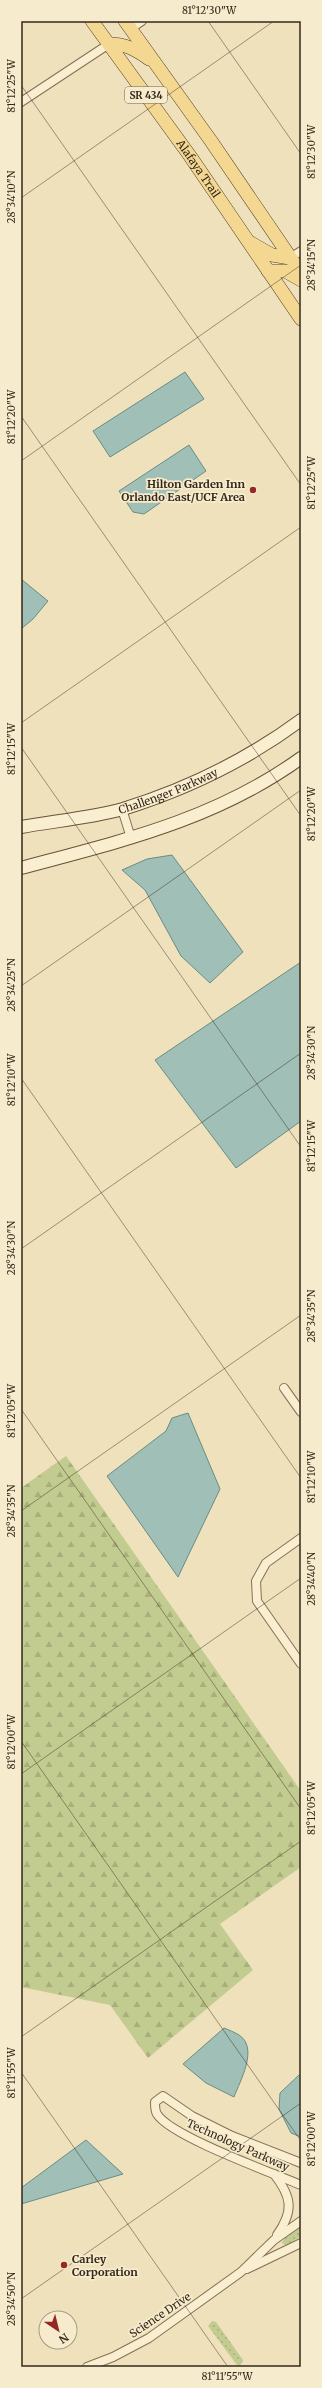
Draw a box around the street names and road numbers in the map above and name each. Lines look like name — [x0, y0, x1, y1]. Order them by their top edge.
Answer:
road number: SR 434 — [125, 87, 167, 103]
street label: Alafaya Trail — [173, 136, 224, 201]
street label: Challenger Parkway — [117, 765, 221, 817]
street label: Technology Parkway — [184, 2116, 292, 2174]
street label: Science Drive — [127, 2289, 194, 2341]

